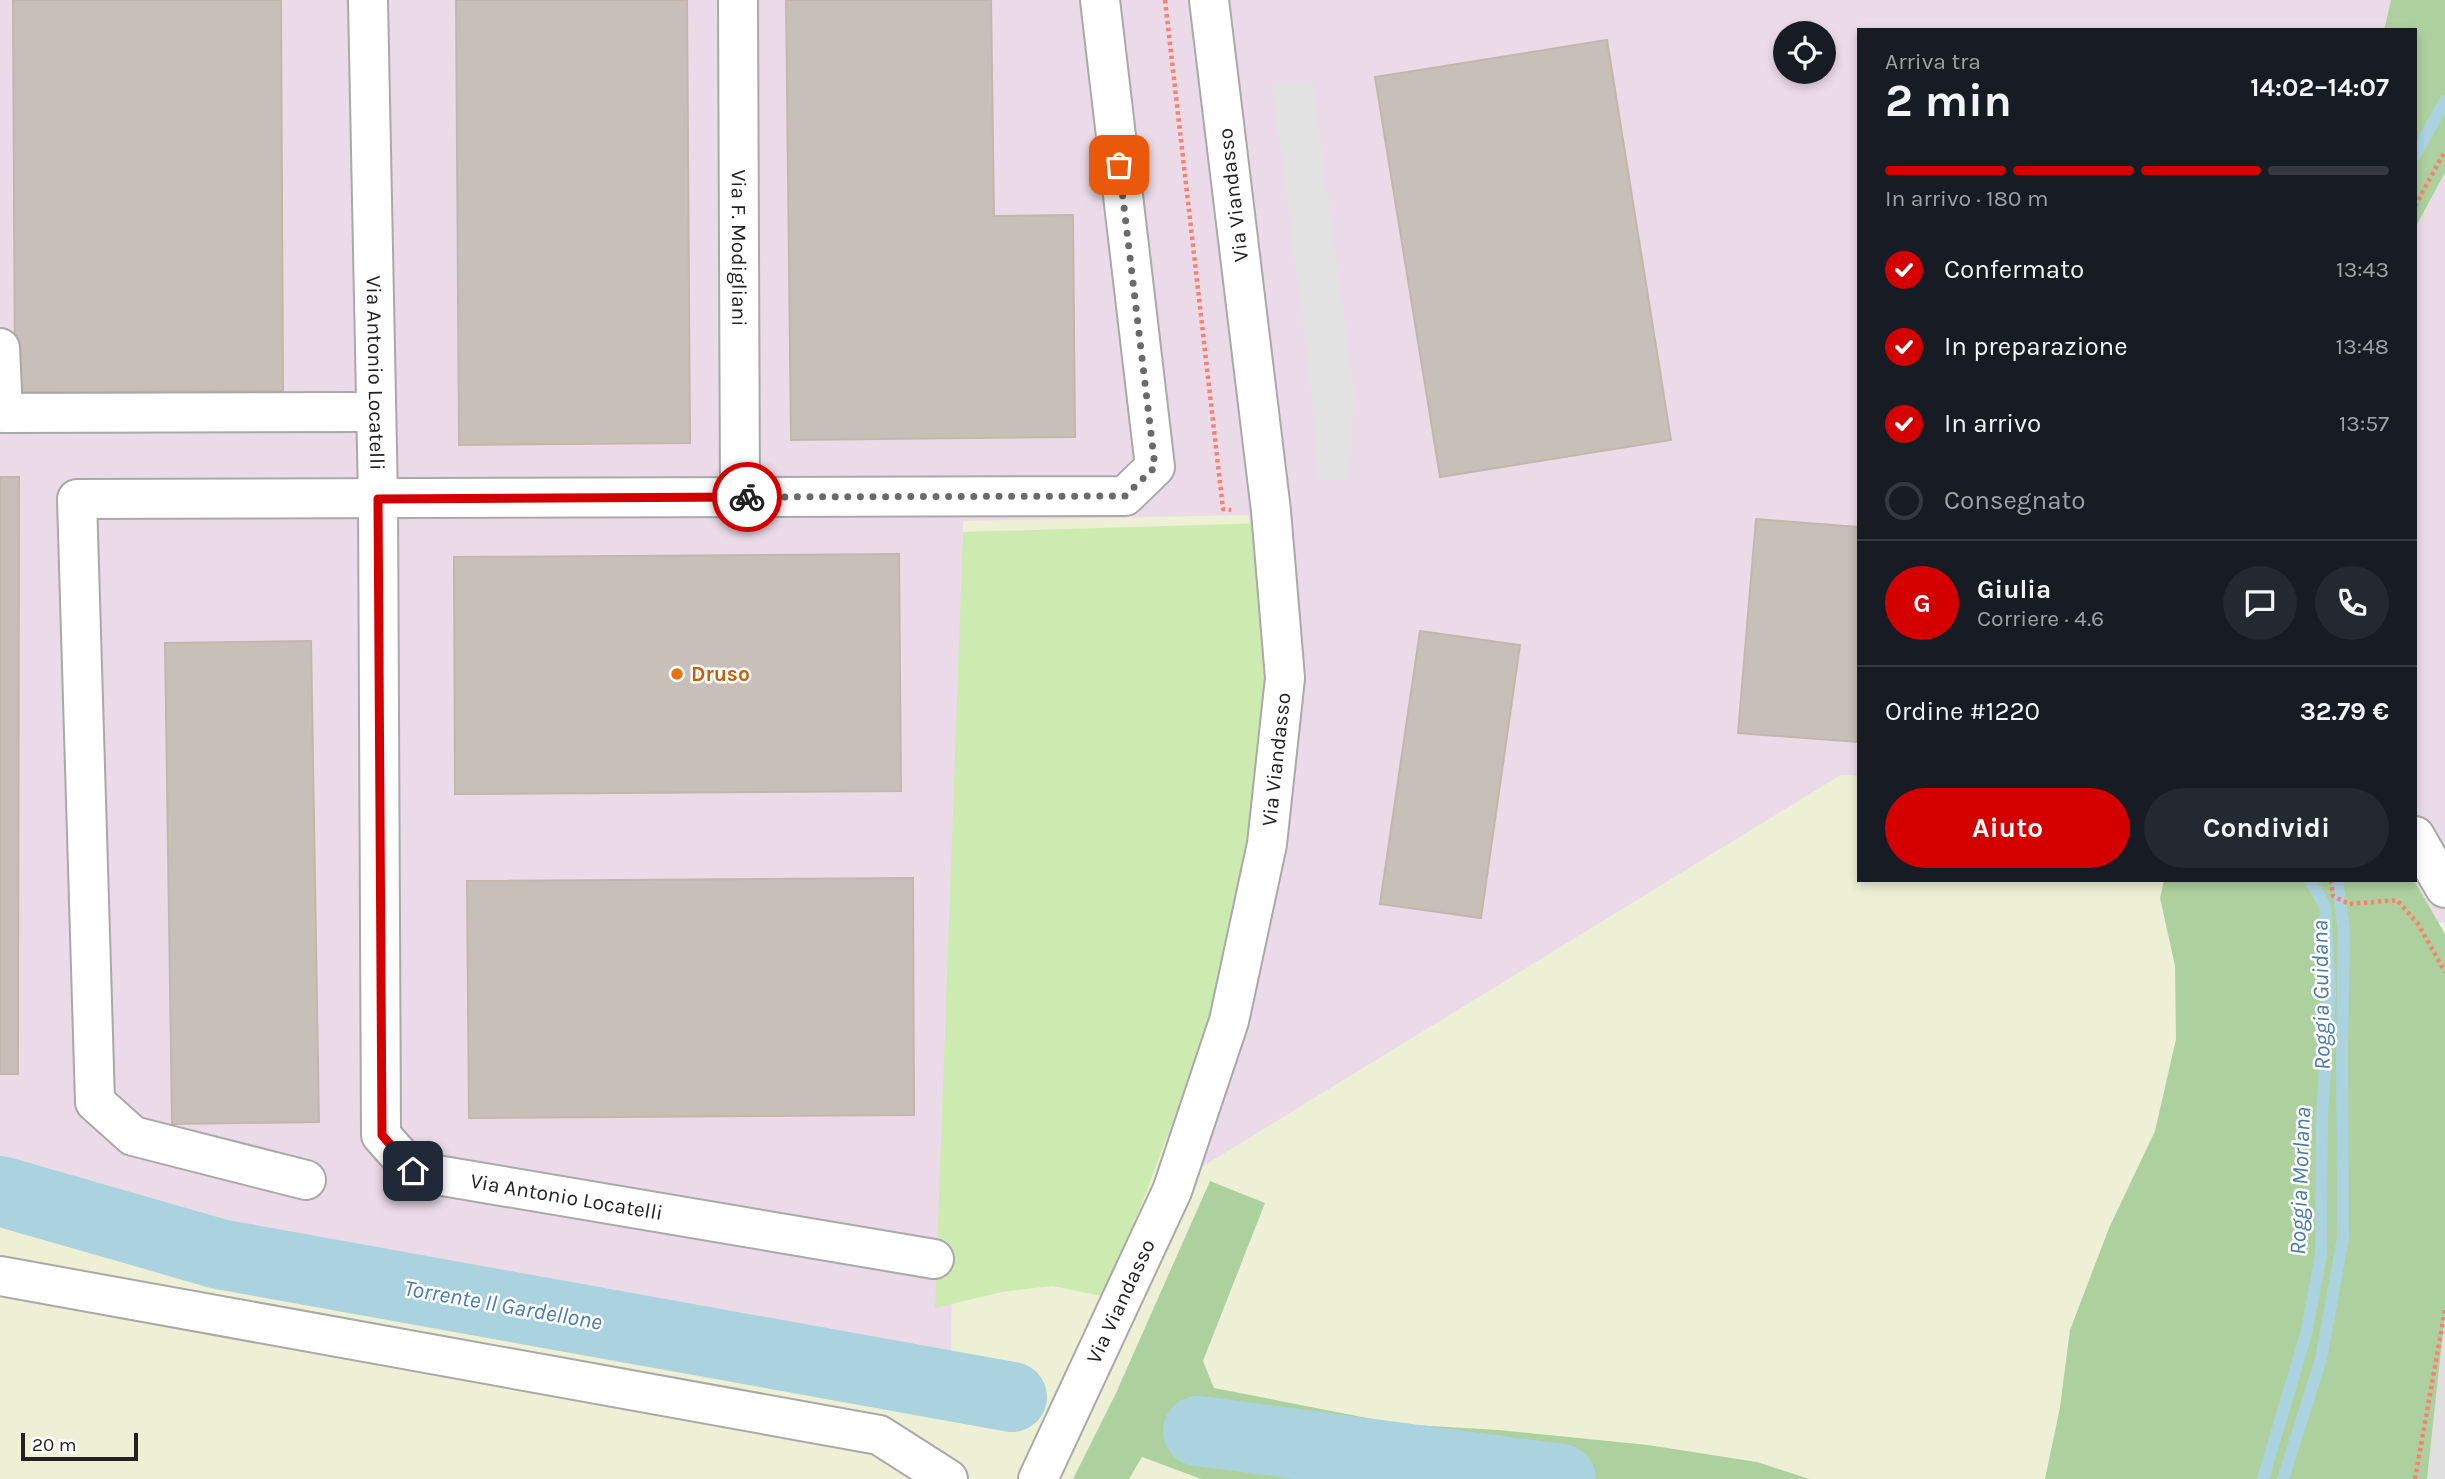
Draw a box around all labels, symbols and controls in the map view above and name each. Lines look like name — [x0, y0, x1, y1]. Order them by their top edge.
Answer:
map controls — [1773, 21, 1836, 84]
button: locate — [1773, 21, 1836, 84]
text: Arriva tra — [1885, 48, 1981, 75]
text: 14:02–14:07 — [2250, 72, 2389, 103]
text: 2 min — [1885, 74, 2012, 128]
street label: Via Viandasso — [1213, 127, 1253, 263]
pin — [1089, 135, 1149, 195]
icon: bag — [1100, 146, 1138, 184]
street label: Via F. Modigliani — [727, 169, 751, 327]
text: In arrivo · 180 m — [1885, 185, 2048, 212]
icon: check — [1885, 251, 1923, 289]
text: Confermato — [1944, 254, 2084, 285]
text: 13:43 — [2336, 256, 2389, 283]
street label: Via Antonio Locatelli — [362, 275, 389, 470]
icon: check — [1885, 328, 1923, 366]
text: In preparazione — [1944, 331, 2128, 362]
text: 13:48 — [2336, 333, 2389, 360]
icon: check — [1885, 405, 1923, 443]
text: In arrivo — [1944, 408, 2041, 439]
text: 13:57 — [2339, 410, 2389, 437]
courier — [712, 462, 782, 532]
icon: bike — [728, 478, 766, 516]
text: Consegnato — [1944, 485, 2086, 516]
button: chat — [2223, 566, 2297, 640]
button: phone — [2315, 566, 2389, 640]
text: Giulia — [1977, 574, 2051, 605]
text: G — [1913, 588, 1931, 619]
text: Corriere · 4.6 — [1977, 605, 2104, 632]
place label: Druso — [691, 662, 750, 686]
marker: Druso — [669, 666, 685, 682]
street label: Via Viandasso — [1257, 691, 1295, 828]
text: Ordine #1220 — [1885, 696, 2040, 727]
text: 32.79 € — [2300, 696, 2389, 727]
button: Aiuto — [1885, 788, 2130, 868]
button: Condividi — [2144, 788, 2389, 868]
water label: Roggia Guidana — [2306, 920, 2336, 1070]
water label: Roggia Morlana — [2284, 1106, 2316, 1256]
pin — [383, 1141, 443, 1201]
icon: home — [394, 1152, 432, 1190]
street label: Via Antonio Locatelli — [469, 1169, 665, 1225]
street label: Via Viandasso — [1081, 1235, 1160, 1367]
water label: Torrente Il Gardellone — [402, 1274, 604, 1336]
scale bar — [21, 1430, 138, 1462]
text: 20 m — [32, 1434, 77, 1456]

